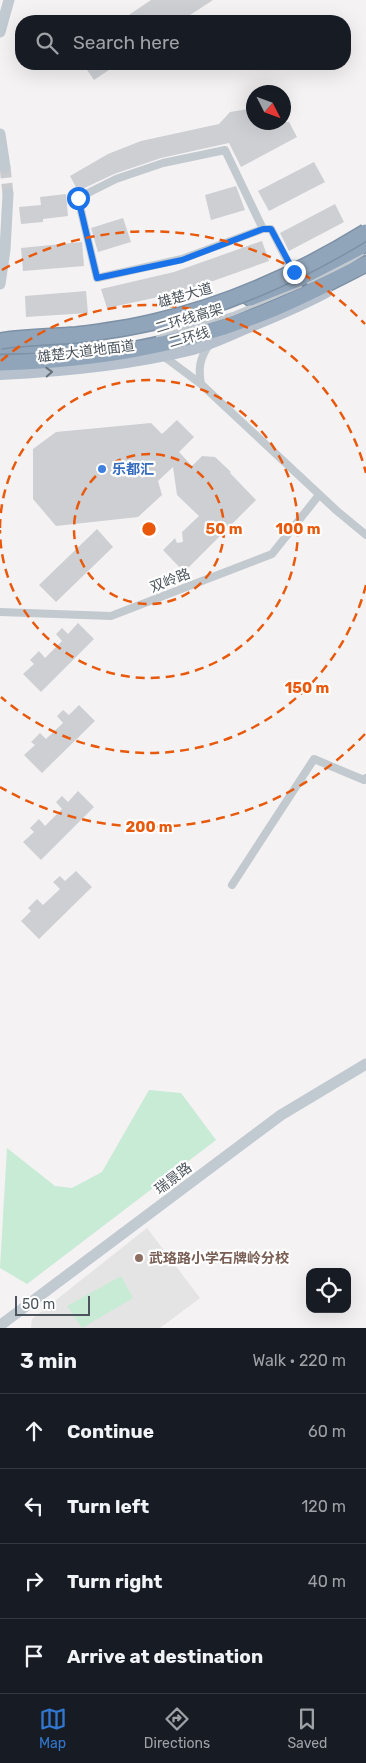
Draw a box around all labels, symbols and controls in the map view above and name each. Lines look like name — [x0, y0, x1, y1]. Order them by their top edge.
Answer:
search box — [15, 15, 351, 70]
icon: search — [33, 29, 61, 57]
text: Search here — [73, 31, 180, 54]
north arrow — [246, 85, 291, 130]
route start — [67, 187, 90, 210]
route end — [283, 261, 306, 284]
street label: 雄楚大道 — [156, 280, 214, 311]
street label: 二环线高架 — [153, 300, 225, 336]
street label: 二环线 — [166, 323, 212, 351]
street label: 雄楚大道地面道 — [36, 337, 136, 366]
one-way arrow — [45, 367, 53, 377]
place label: 乐都汇 — [112, 461, 154, 478]
marker: 乐都汇 — [96, 463, 108, 475]
centre of rings — [140, 520, 158, 538]
text: 50 m — [206, 520, 242, 538]
text: 100 m — [276, 520, 320, 538]
street label: 双岭路 — [148, 565, 193, 596]
text: 150 m — [285, 679, 329, 697]
text: 200 m — [125, 818, 173, 836]
street label: 瑞景路 — [151, 1159, 195, 1198]
place label: 武珞路小学石牌岭分校 — [149, 1250, 289, 1267]
marker: 武珞路小学石牌岭分校 — [133, 1252, 145, 1264]
map controls — [306, 1268, 351, 1313]
button: locate — [306, 1268, 351, 1313]
scale bar — [15, 1293, 90, 1316]
text: 50 m — [22, 1296, 55, 1313]
text: 3 min — [20, 1348, 77, 1373]
text: Walk · 220 m — [253, 1351, 346, 1370]
icon: ahead — [20, 1417, 48, 1445]
text: Continue — [67, 1420, 154, 1443]
text: 60 m — [308, 1422, 346, 1441]
icon: left — [20, 1492, 48, 1520]
text: Turn left — [67, 1495, 149, 1518]
text: 120 m — [301, 1497, 346, 1516]
icon: right — [20, 1567, 48, 1595]
text: Turn right — [67, 1570, 162, 1593]
text: 40 m — [308, 1572, 346, 1591]
icon: arrive — [20, 1642, 48, 1670]
text: Arrive at destination — [67, 1645, 263, 1668]
tab: Map — [39, 1705, 67, 1752]
tab: Directions — [144, 1705, 210, 1752]
tab: Saved — [287, 1705, 327, 1752]

